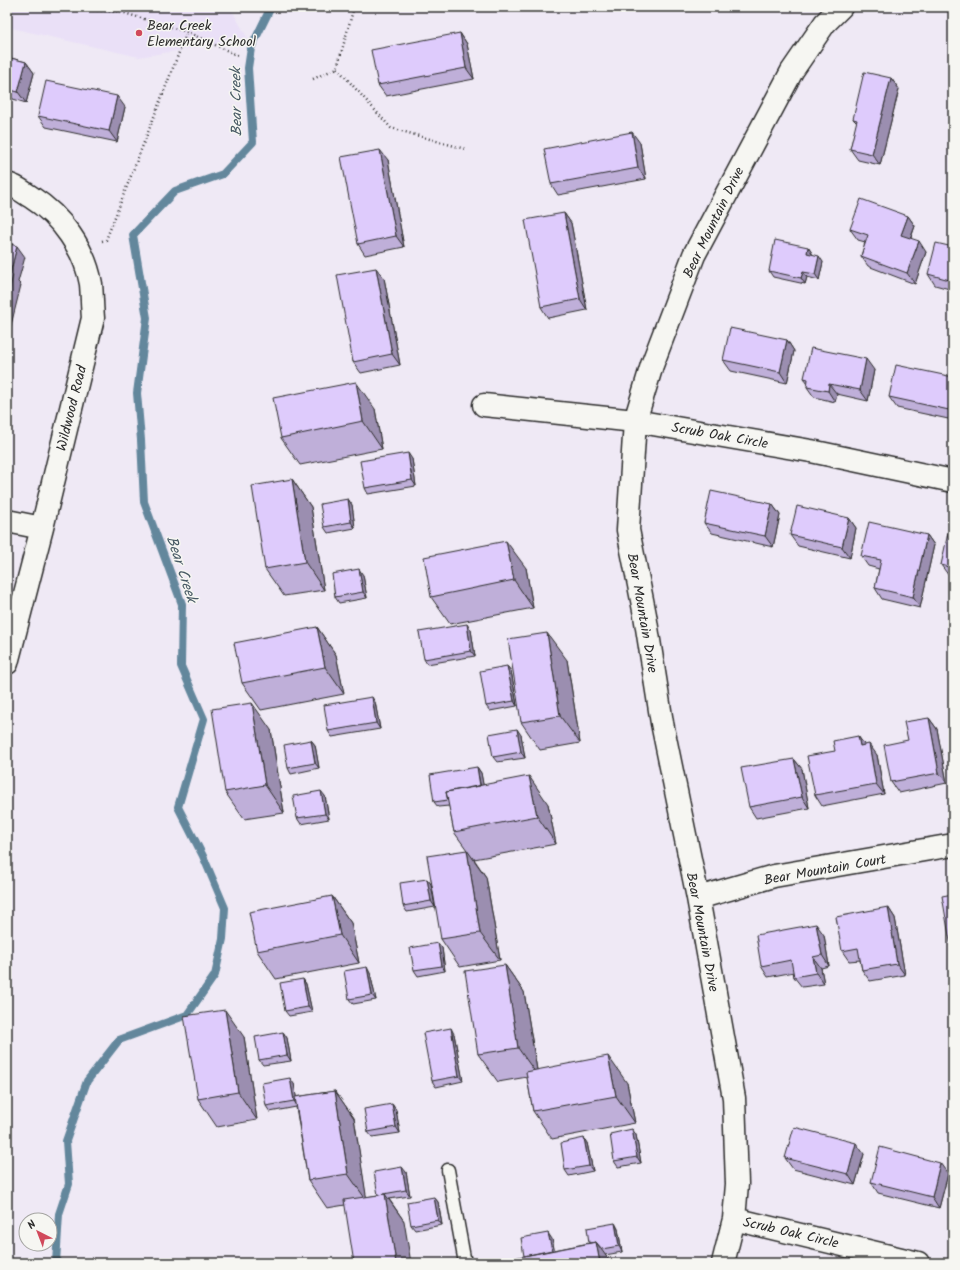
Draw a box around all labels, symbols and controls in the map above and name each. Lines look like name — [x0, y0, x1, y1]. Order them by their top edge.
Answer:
place label: Bear Creek Elementary School — [147, 15, 256, 53]
marker: Bear Creek Elementary School — [134, 28, 144, 38]
water label: Bear Creek — [224, 65, 250, 137]
street label: Bear Mountain Drive — [677, 163, 751, 282]
street label: Wildwood Road — [51, 362, 93, 453]
street label: Scrub Oak Circle — [670, 417, 770, 455]
water label: Bear Creek — [159, 533, 204, 608]
street label: Bear Mountain Drive — [621, 552, 663, 675]
street label: Bear Mountain Court — [762, 848, 888, 892]
street label: Bear Mountain Drive — [680, 871, 725, 994]
street label: Scrub Oak Circle — [741, 1211, 841, 1255]
north arrow — [18, 1212, 58, 1252]
text: N — [23, 1216, 41, 1234]

